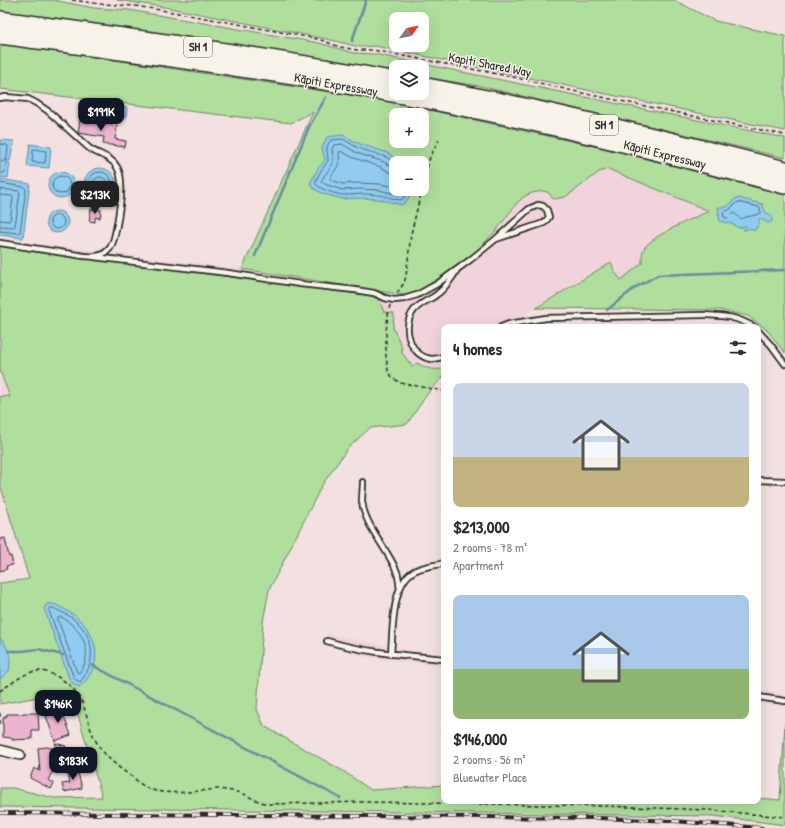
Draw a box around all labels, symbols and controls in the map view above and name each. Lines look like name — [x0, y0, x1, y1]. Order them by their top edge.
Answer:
north arrow — [389, 12, 429, 52]
map controls — [389, 12, 429, 196]
road number: SH 1 — [184, 37, 212, 57]
street label: Kapiti Shared Way — [447, 47, 533, 81]
button: layers — [389, 60, 429, 100]
street label: Kāpiti Expressway — [293, 68, 380, 100]
pin: $191K — [73, 98, 129, 132]
text: $191K — [87, 102, 115, 120]
button: + — [389, 108, 429, 148]
road number: SH 1 — [590, 115, 618, 135]
street label: Kāpiti Expressway — [622, 135, 709, 173]
button: − — [389, 156, 429, 196]
pin: $213K — [67, 181, 123, 215]
text: $213K — [80, 185, 110, 203]
text: 4 homes — [453, 337, 502, 360]
icon: filters — [727, 337, 749, 359]
icon: home — [565, 409, 637, 481]
text: $213,000 — [453, 515, 510, 538]
text: 2 rooms · 78 m² — [453, 538, 527, 556]
text: Apartment — [453, 556, 504, 574]
icon: home — [565, 621, 637, 693]
pin: $146K — [30, 690, 86, 724]
text: $146K — [44, 694, 72, 712]
text: $146,000 — [453, 727, 507, 750]
pin: $183K — [45, 747, 101, 781]
text: 2 rooms · 56 m² — [453, 750, 526, 768]
text: $183K — [58, 751, 88, 769]
text: Bluewater Place — [453, 768, 527, 786]

